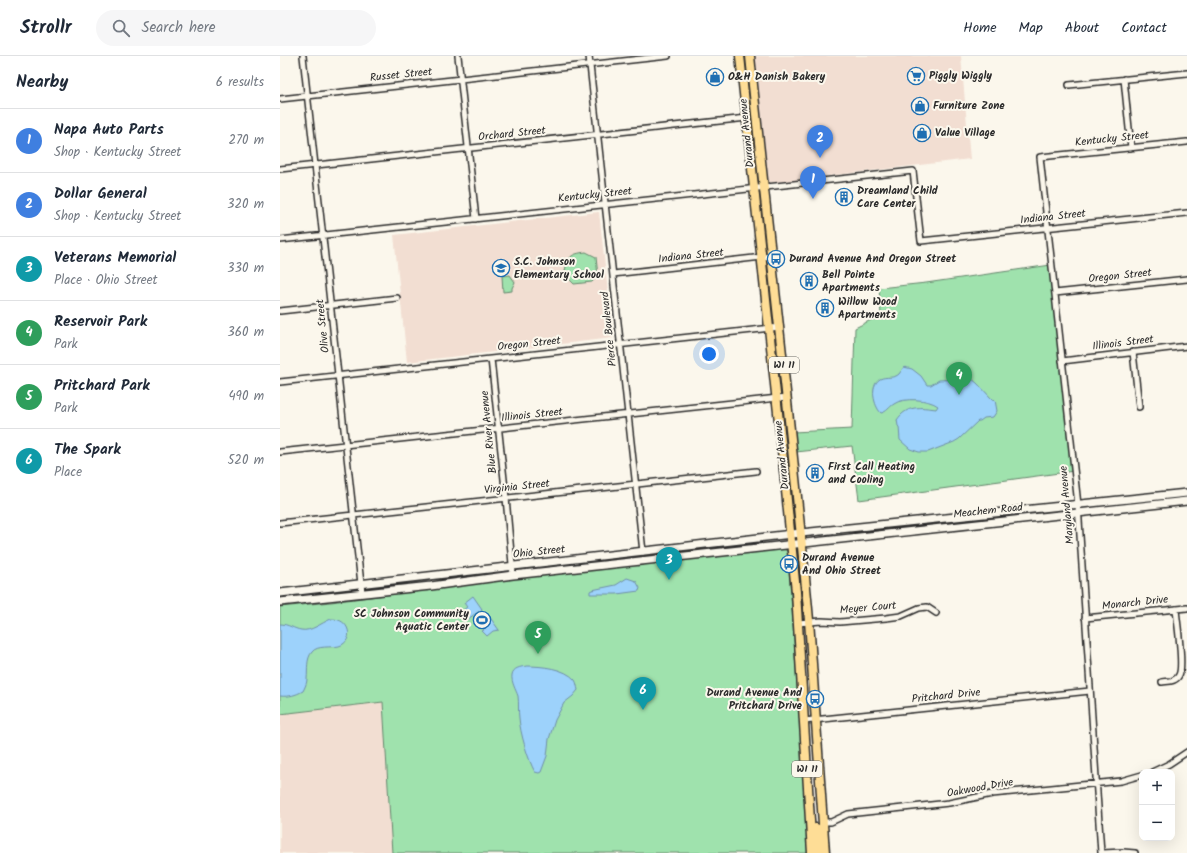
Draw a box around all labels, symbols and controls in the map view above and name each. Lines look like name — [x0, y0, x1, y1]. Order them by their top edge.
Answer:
search box — [96, 10, 376, 46]
text: Strollr — [20, 13, 72, 43]
text: Search here — [142, 16, 216, 40]
icon: search — [110, 17, 132, 39]
text: Home — [963, 17, 997, 39]
text: Map — [1019, 17, 1043, 39]
text: About — [1065, 17, 1099, 39]
text: Contact — [1121, 17, 1167, 39]
street label: Russet Street — [369, 63, 434, 87]
supermarket icon: Piggly Wiggly — [906, 66, 926, 86]
shop icon: O&H Danish Bakery — [705, 67, 725, 87]
place label: Piggly Wiggly — [929, 67, 992, 85]
place label: O&H Danish Bakery — [728, 68, 826, 86]
text: Nearby — [16, 69, 68, 96]
text: 6 results — [216, 72, 264, 93]
shop icon: Furniture Zone — [910, 96, 930, 116]
place label: Furniture Zone — [933, 97, 1005, 115]
street label: Durand Avenue — [734, 98, 760, 168]
text: Napa Auto Parts — [54, 118, 164, 142]
street label: Orchard Street — [477, 121, 547, 146]
shop icon: Value Village — [912, 123, 932, 143]
place label: Value Village — [935, 124, 996, 142]
pin: 2 — [807, 125, 833, 158]
street label: Kentucky Street — [1074, 126, 1151, 152]
text: 1 — [27, 130, 31, 151]
text: 270 m — [228, 130, 264, 151]
text: Shop · Kentucky Street — [54, 142, 181, 163]
pin: 1 — [800, 166, 826, 199]
text: Dollar General — [54, 182, 147, 206]
street label: Kentucky Street — [557, 182, 634, 208]
place label: Dreamland Child Care Center — [857, 182, 939, 213]
building icon: Dreamland Child Care Center — [834, 187, 854, 207]
text: 2 — [25, 194, 33, 215]
text: 320 m — [227, 194, 264, 215]
street label: Indiana Street — [1019, 205, 1087, 229]
text: Shop · Kentucky Street — [54, 206, 181, 227]
street label: Indiana Street — [657, 244, 725, 268]
text: Veterans Memorial — [54, 246, 176, 270]
bus stop icon: Durand Avenue And Oregon Street — [766, 249, 786, 269]
place label: Durand Avenue And Oregon Street — [789, 250, 957, 268]
place label: S.C. Johnson Elementary School — [514, 253, 604, 284]
text: 3 — [25, 258, 33, 279]
text: 330 m — [227, 258, 264, 279]
school or university icon: S.C. Johnson Elementary School — [491, 258, 511, 278]
street label: Oregon Street — [1087, 264, 1153, 288]
place label: Bell Pointe Apartments — [822, 266, 881, 297]
text: Place · Ohio Street — [54, 270, 158, 291]
building icon: Bell Pointe Apartments — [799, 271, 819, 291]
street label: Pierce Boulevard — [596, 290, 622, 367]
place label: Willow Wood Apartments — [838, 293, 898, 324]
street label: Olive Street — [311, 297, 335, 354]
building icon: Willow Wood Apartments — [815, 298, 835, 318]
text: Reservoir Park — [54, 310, 147, 334]
text: 4 — [25, 322, 33, 343]
text: 360 m — [227, 322, 264, 343]
street label: Illinois Street — [1091, 330, 1156, 356]
street label: Oregon Street — [496, 332, 562, 356]
text: Park — [54, 334, 78, 355]
your location — [699, 344, 719, 364]
road number: WI 11 — [769, 357, 799, 373]
pin: 4 — [946, 362, 972, 395]
text: Pritchard Park — [54, 374, 150, 398]
text: 5 — [26, 386, 32, 407]
text: 490 m — [228, 386, 264, 407]
street label: Blue River Avenue — [476, 390, 502, 474]
text: Park — [54, 398, 78, 419]
street label: Illinois Street — [500, 403, 564, 427]
street label: Durand Avenue — [769, 420, 795, 490]
text: The Spark — [54, 438, 121, 462]
text: 6 — [25, 450, 33, 471]
text: 520 m — [227, 450, 264, 471]
place label: First Call Heating and Cooling — [828, 458, 915, 489]
text: Place — [54, 462, 82, 483]
building icon: First Call Heating and Cooling — [805, 463, 825, 483]
street label: Maryland Avenue — [1055, 465, 1079, 545]
street label: Virginia Street — [483, 475, 551, 499]
street label: Meachem Road — [952, 498, 1024, 524]
street label: Ohio Street — [512, 540, 567, 564]
pin: 3 — [656, 547, 682, 580]
place label: Durand Avenue And Ohio Street — [802, 549, 882, 580]
bus stop icon: Durand Avenue And Ohio Street — [779, 554, 799, 574]
street label: Monarch Drive — [1101, 591, 1169, 615]
street label: Meyer Court — [839, 597, 898, 619]
place label: SC Johnson Community Aquatic Center — [354, 605, 470, 636]
sports icon: SC Johnson Community Aquatic Center — [472, 610, 492, 630]
pin: 5 — [525, 621, 551, 654]
pin: 6 — [630, 677, 656, 710]
street label: Pritchard Drive — [911, 683, 981, 709]
place label: Durand Avenue And Pritchard Drive — [707, 684, 803, 715]
bus stop icon: Durand Avenue And Pritchard Drive — [805, 689, 825, 709]
road number: WI 11 — [792, 761, 822, 777]
map controls — [1139, 769, 1175, 841]
button: + — [1139, 769, 1175, 805]
street label: Oakwood Drive — [945, 773, 1015, 803]
button: − — [1139, 805, 1175, 841]

